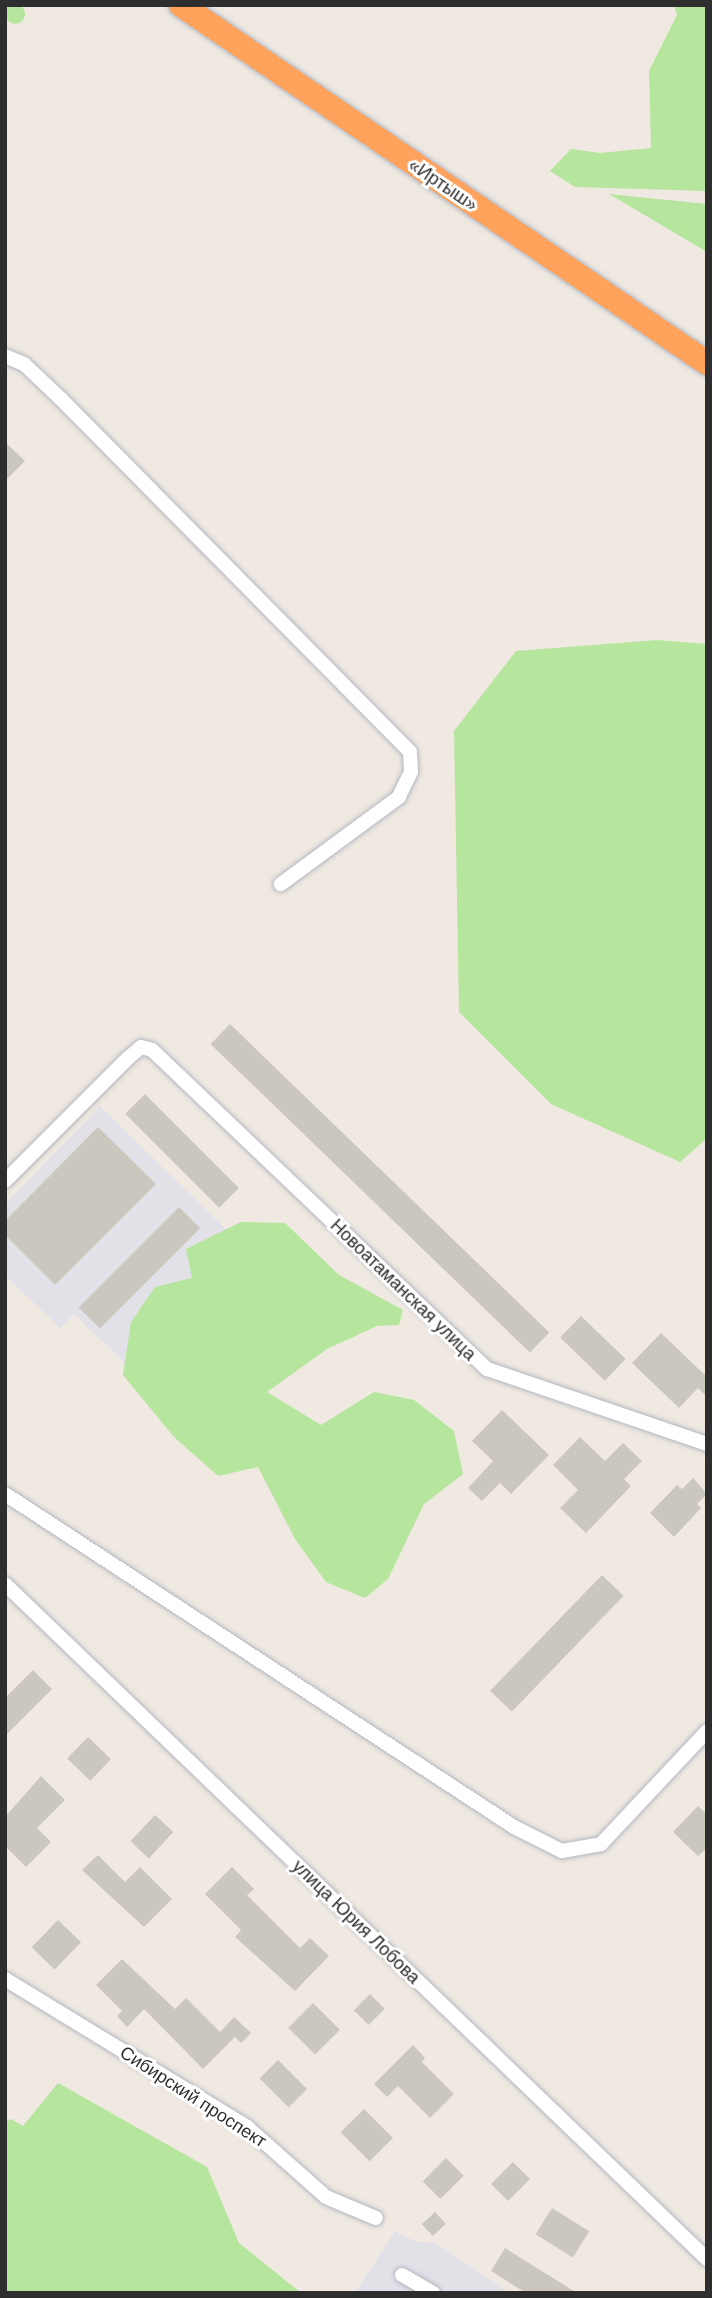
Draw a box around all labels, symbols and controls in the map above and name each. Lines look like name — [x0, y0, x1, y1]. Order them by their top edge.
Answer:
street label: «Иртыш» — [405, 154, 481, 216]
street label: Новоатаманская улица — [326, 1215, 480, 1365]
street label: улица Юрия Лобова — [288, 1856, 424, 1988]
street label: Сибирский проспект — [116, 2042, 270, 2152]

